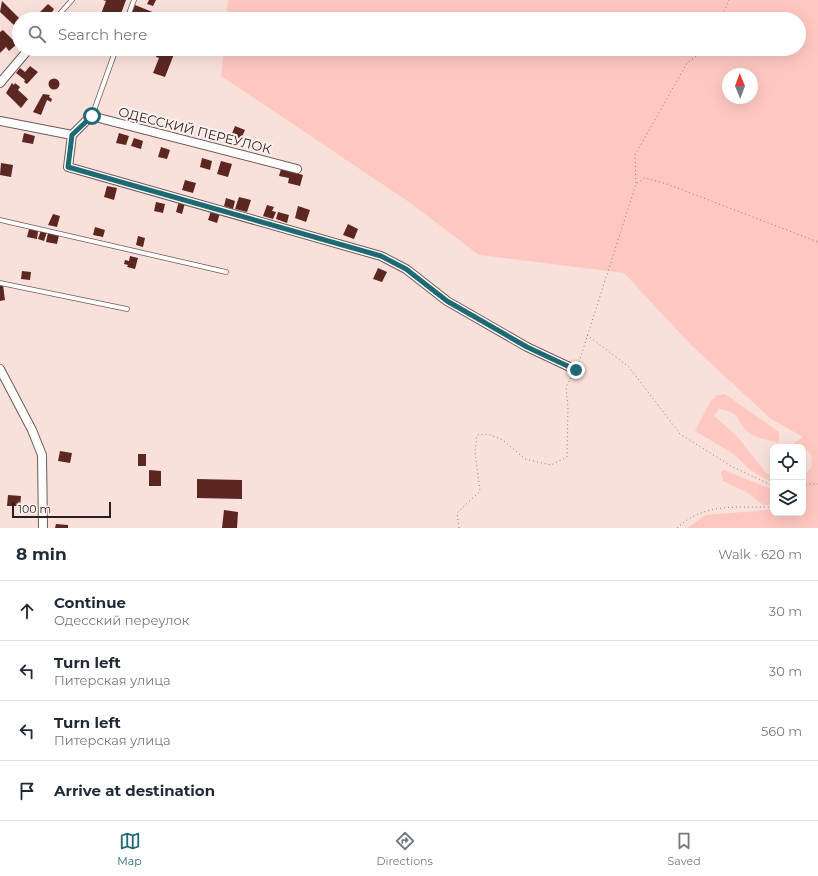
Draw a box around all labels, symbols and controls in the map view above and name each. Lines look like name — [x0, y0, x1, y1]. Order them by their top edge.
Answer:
search box — [12, 12, 806, 56]
icon: search — [26, 23, 48, 45]
text: Search here — [58, 25, 147, 44]
north arrow — [722, 68, 758, 104]
street label: ОДЕССКИЙ ПЕРЕУЛОК — [117, 103, 273, 157]
route start — [83, 107, 101, 125]
route end — [567, 361, 585, 379]
map controls — [770, 444, 806, 516]
button: locate — [770, 444, 806, 480]
button: layers — [770, 480, 806, 516]
scale bar — [12, 500, 111, 519]
text: 100 m — [18, 502, 51, 516]
text: 8 min — [16, 544, 67, 564]
text: Walk · 620 m — [718, 546, 802, 562]
text: Continue — [54, 593, 126, 612]
icon: ahead — [16, 600, 38, 622]
text: 30 m — [769, 603, 802, 619]
text: Одесский переулок — [54, 612, 189, 628]
text: Turn left — [54, 653, 121, 672]
icon: left — [16, 660, 38, 682]
text: 30 m — [769, 663, 802, 679]
text: Питерская улица — [54, 672, 171, 688]
text: Turn left — [54, 713, 121, 732]
icon: left — [16, 720, 38, 742]
text: 560 m — [761, 723, 802, 739]
text: Питерская улица — [54, 732, 171, 748]
icon: arrive — [16, 780, 38, 802]
text: Arrive at destination — [54, 781, 215, 800]
tab: Map — [117, 830, 142, 868]
tab: Directions — [377, 830, 433, 868]
tab: Saved — [668, 830, 701, 868]

